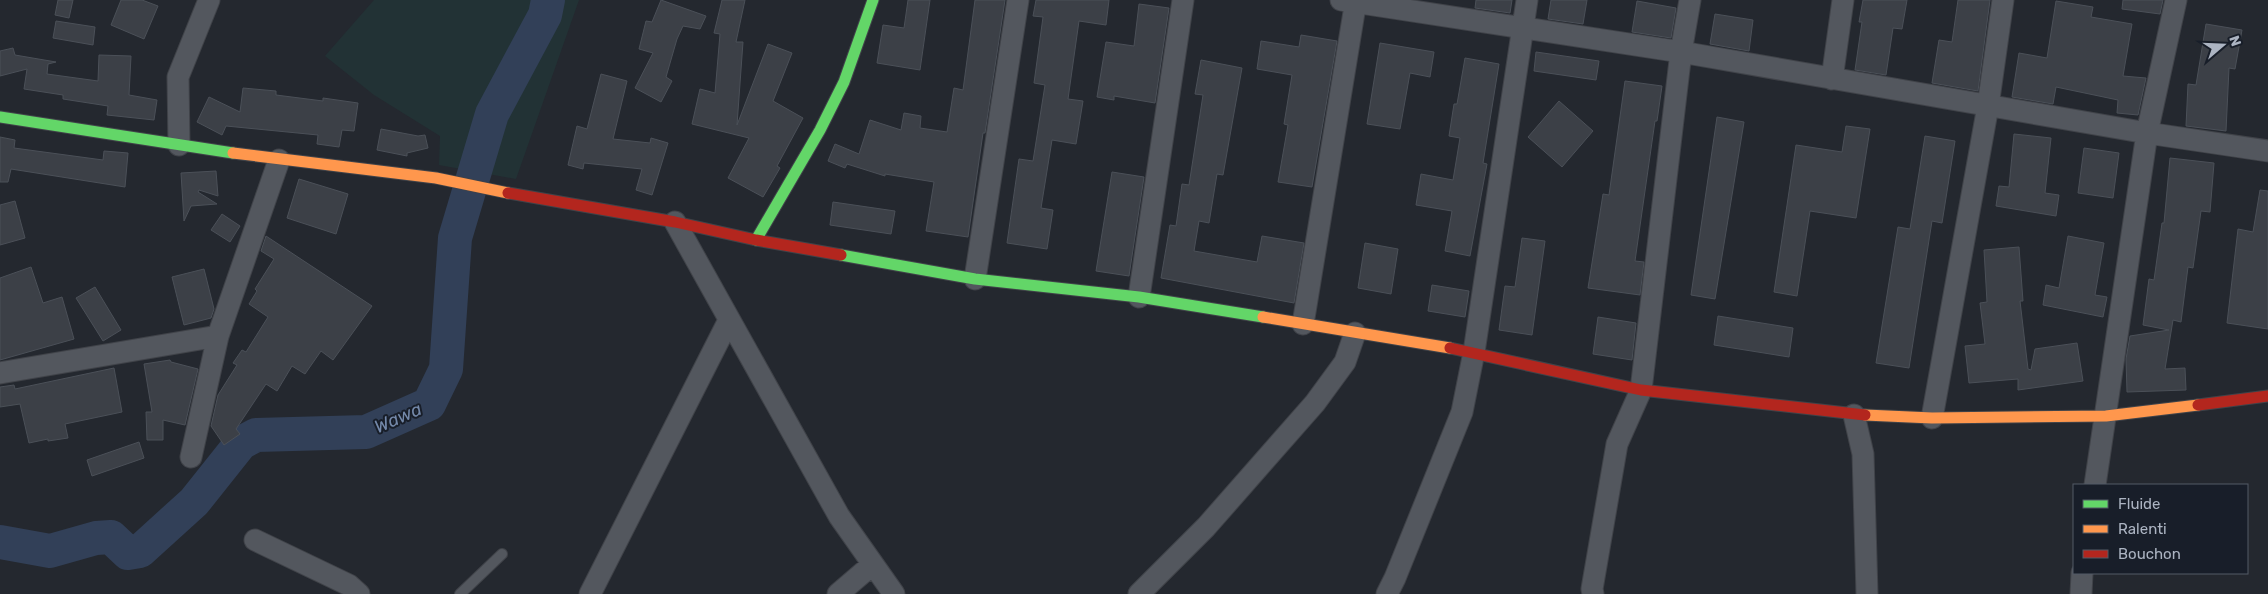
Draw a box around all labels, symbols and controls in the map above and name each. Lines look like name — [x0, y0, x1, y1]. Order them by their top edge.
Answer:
north arrow — [2198, 20, 2248, 70]
text: N — [2225, 33, 2244, 48]
water label: Wawa — [371, 398, 426, 438]
legend — [2073, 484, 2248, 574]
text: Fluide — [2118, 495, 2160, 513]
text: Ralenti — [2118, 520, 2167, 538]
text: Bouchon — [2118, 545, 2181, 563]

